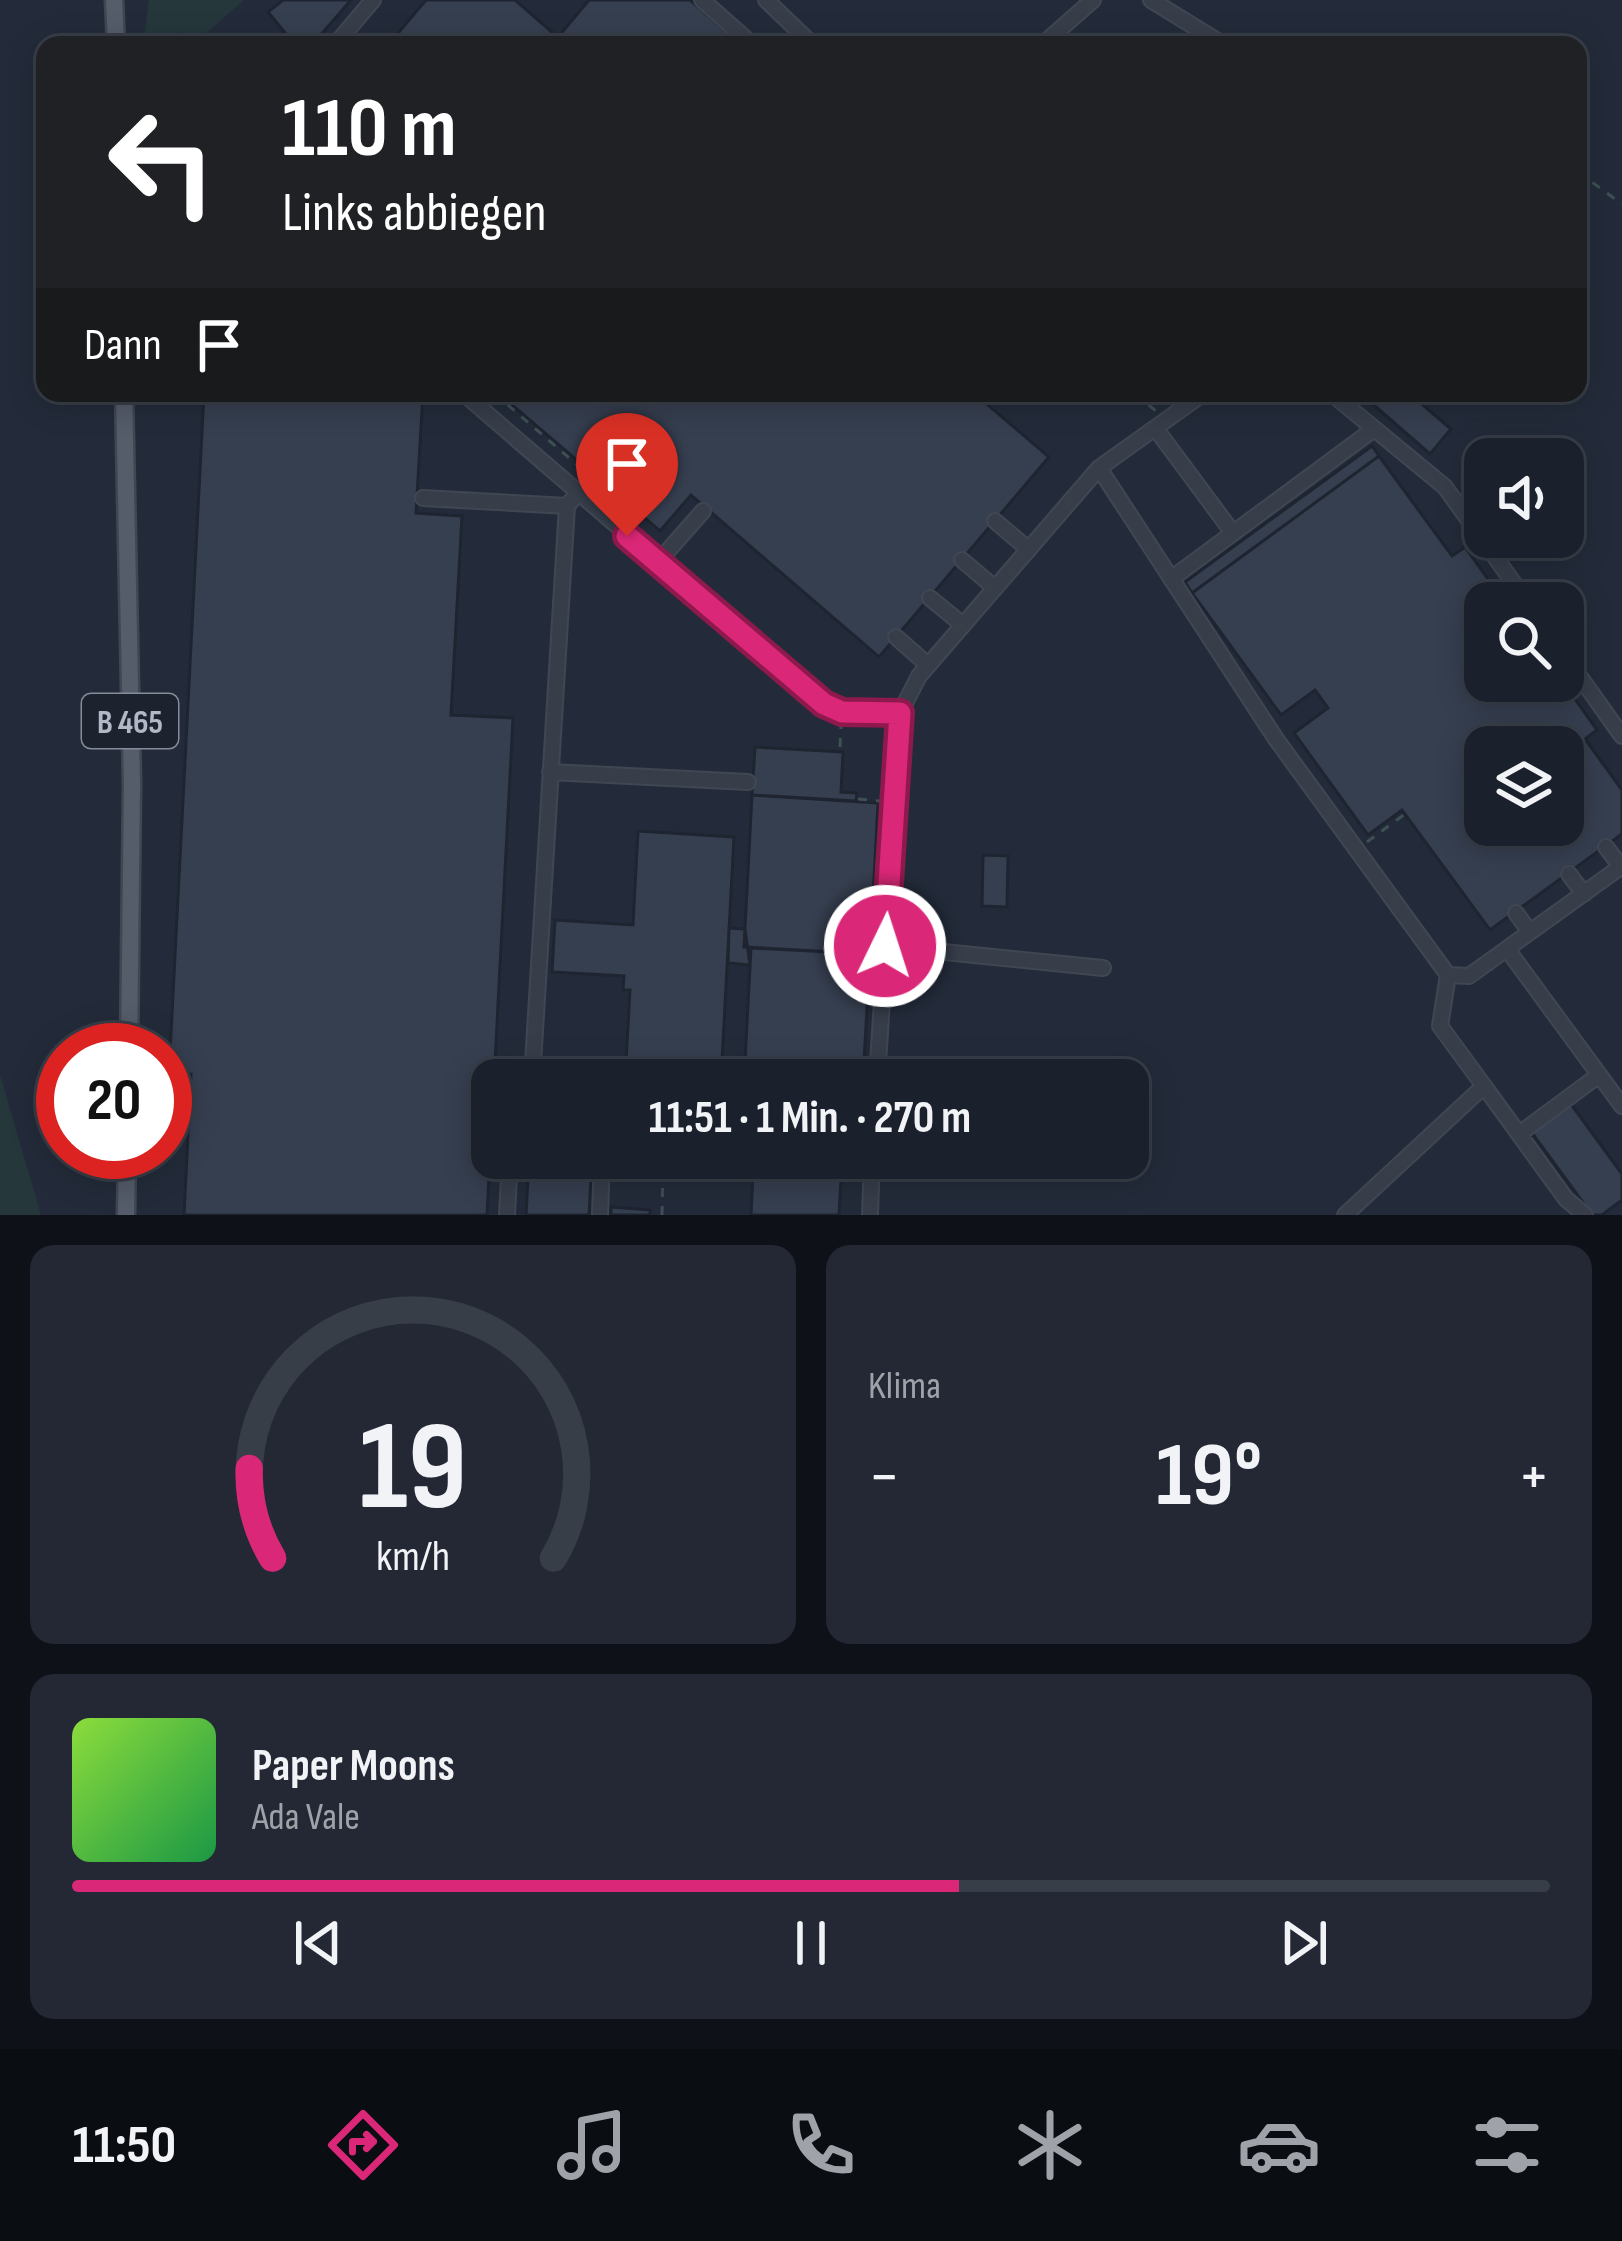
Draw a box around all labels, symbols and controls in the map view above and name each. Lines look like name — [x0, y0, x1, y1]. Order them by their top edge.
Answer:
text: 110 m — [282, 79, 457, 180]
icon: left — [84, 84, 240, 240]
text: Links abbiegen — [282, 181, 547, 246]
icon: arrive — [186, 312, 252, 378]
text: Dann — [84, 318, 162, 373]
pin — [576, 413, 678, 536]
icon: arrive — [594, 431, 660, 497]
map controls — [1464, 438, 1584, 846]
button: sound — [1464, 438, 1584, 558]
button: search — [1464, 582, 1584, 702]
road number: B 465 — [82, 694, 178, 748]
button: layers — [1464, 726, 1584, 846]
position arrow — [822, 883, 948, 1009]
speed limit sign: 20 — [36, 1023, 192, 1179]
text: 11:51 · 1 Min. · 270 m — [649, 1091, 971, 1146]
text: Klima — [868, 1363, 941, 1410]
text: 19 — [359, 1395, 467, 1544]
text: 19° — [1156, 1423, 1262, 1531]
text: − — [868, 1438, 900, 1517]
text: + — [1518, 1438, 1550, 1517]
text: km/h — [376, 1530, 450, 1582]
text: Paper Moons — [252, 1739, 455, 1794]
text: Ada Vale — [252, 1794, 360, 1841]
icon: previous — [285, 1910, 351, 1976]
icon: pause — [778, 1910, 844, 1976]
icon: next — [1271, 1910, 1337, 1976]
icon: directions — [321, 2103, 405, 2187]
icon: music — [550, 2103, 634, 2187]
icon: phone — [779, 2103, 863, 2187]
icon: climate — [1008, 2103, 1092, 2187]
icon: car — [1237, 2103, 1321, 2187]
icon: filters — [1465, 2103, 1549, 2187]
text: 11:50 — [72, 2113, 176, 2178]

